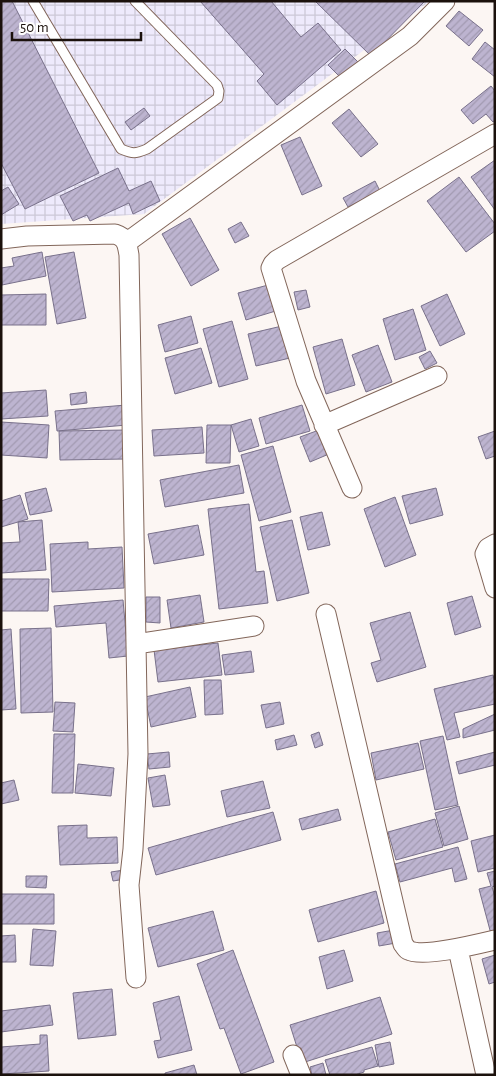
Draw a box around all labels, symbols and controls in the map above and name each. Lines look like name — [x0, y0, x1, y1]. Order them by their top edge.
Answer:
scale bar — [12, 10, 141, 42]
text: 50 m — [20, 20, 49, 35]

